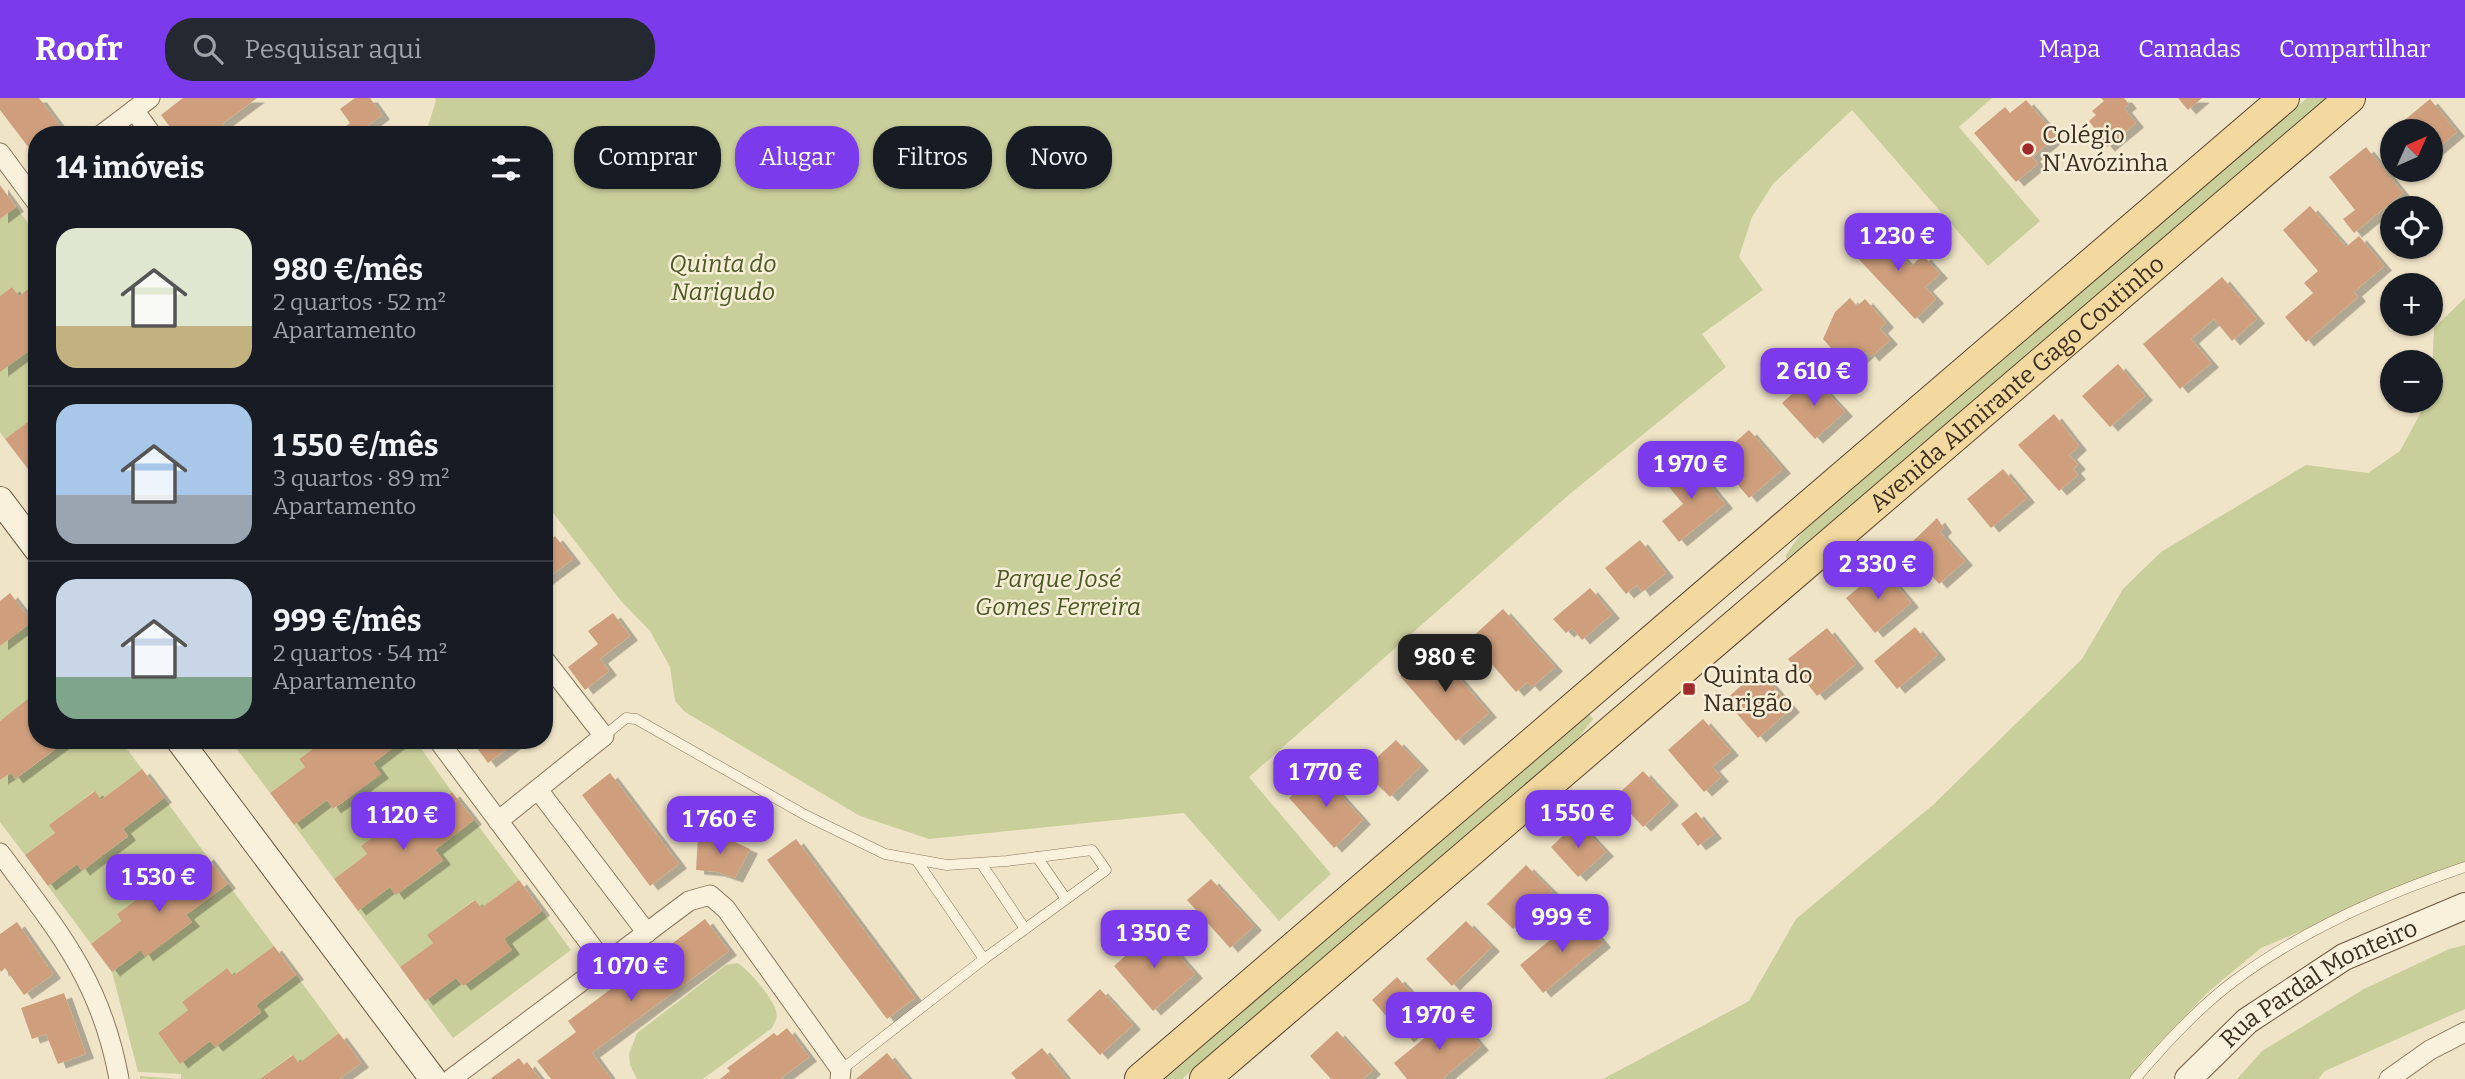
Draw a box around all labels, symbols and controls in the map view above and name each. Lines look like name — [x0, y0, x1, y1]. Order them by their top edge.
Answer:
search box — [165, 18, 655, 81]
text: Roofr — [35, 29, 123, 69]
icon: search — [189, 30, 227, 68]
text: Pesquisar aqui — [245, 34, 422, 65]
text: Mapa — [2039, 35, 2100, 63]
text: Camadas — [2138, 35, 2241, 63]
text: Compartilhar — [2279, 35, 2430, 63]
north arrow — [2380, 119, 2443, 182]
map controls — [2380, 119, 2443, 413]
place label: Colégio N'Avózinha — [2042, 121, 2168, 177]
chip: Comprar — [574, 126, 721, 189]
chip: Alugar — [735, 126, 859, 189]
chip: Filtros — [873, 126, 992, 189]
chip: Novo — [1006, 126, 1112, 189]
marker: Colégio N'Avózinha — [2020, 141, 2036, 157]
icon: filters — [487, 149, 525, 187]
text: 14 imóveis — [56, 150, 204, 186]
button: locate — [2380, 196, 2443, 259]
pin: 1 230 € — [1833, 214, 1963, 273]
text: 1 230 € — [1860, 222, 1936, 250]
street label: Avenida Almirante Gago Coutinho — [1864, 249, 2170, 517]
park label: Quinta do Narigudo — [669, 250, 777, 306]
text: 980 €/mês — [273, 252, 423, 288]
icon: home — [112, 256, 196, 340]
button: + — [2380, 273, 2443, 336]
text: 2 quartos · 52 m² — [273, 288, 446, 316]
text: Apartamento — [273, 316, 416, 344]
pin: 2 610 € — [1749, 348, 1879, 408]
button: − — [2380, 350, 2443, 413]
text: 2 610 € — [1776, 357, 1852, 385]
text: 1 550 €/mês — [273, 428, 438, 464]
icon: home — [112, 432, 196, 516]
pin: 1 970 € — [1626, 442, 1756, 501]
text: 1 970 € — [1654, 450, 1728, 478]
text: 3 quartos · 89 m² — [273, 464, 449, 492]
text: Apartamento — [273, 492, 416, 520]
pin: 2 330 € — [1813, 542, 1943, 601]
text: 2 330 € — [1839, 550, 1917, 578]
park label: Parque José Gomes Ferreira — [975, 565, 1141, 621]
text: 999 €/mês — [273, 603, 421, 639]
icon: home — [112, 607, 196, 691]
pin: 980 € — [1396, 634, 1494, 694]
text: 2 quartos · 54 m² — [273, 639, 447, 667]
text: 980 € — [1414, 643, 1476, 671]
place label: Quinta do Narigão — [1703, 661, 1813, 717]
text: Apartamento — [273, 667, 416, 695]
marker: Quinta do Narigão — [1681, 681, 1697, 697]
pin: 1 770 € — [1261, 750, 1391, 809]
text: 1 770 € — [1289, 758, 1363, 786]
pin: 1 550 € — [1513, 790, 1643, 850]
pin: 1 120 € — [338, 792, 468, 852]
pin: 1 760 € — [655, 796, 785, 856]
text: 1 550 € — [1541, 799, 1615, 827]
text: 1 120 € — [367, 801, 439, 829]
text: 1 760 € — [683, 805, 757, 833]
pin: 1 530 € — [94, 854, 224, 914]
text: 1 530 € — [122, 863, 196, 891]
pin: 999 € — [1513, 894, 1611, 954]
text: 999 € — [1532, 903, 1592, 931]
pin: 1 350 € — [1089, 910, 1219, 970]
street label: Rua Pardal Monteiro — [2214, 914, 2422, 1053]
text: 1 350 € — [1117, 919, 1191, 947]
pin: 1 070 € — [566, 944, 696, 1003]
text: 1 070 € — [593, 952, 669, 980]
pin: 1 970 € — [1374, 992, 1504, 1052]
text: 1 970 € — [1402, 1001, 1476, 1029]

